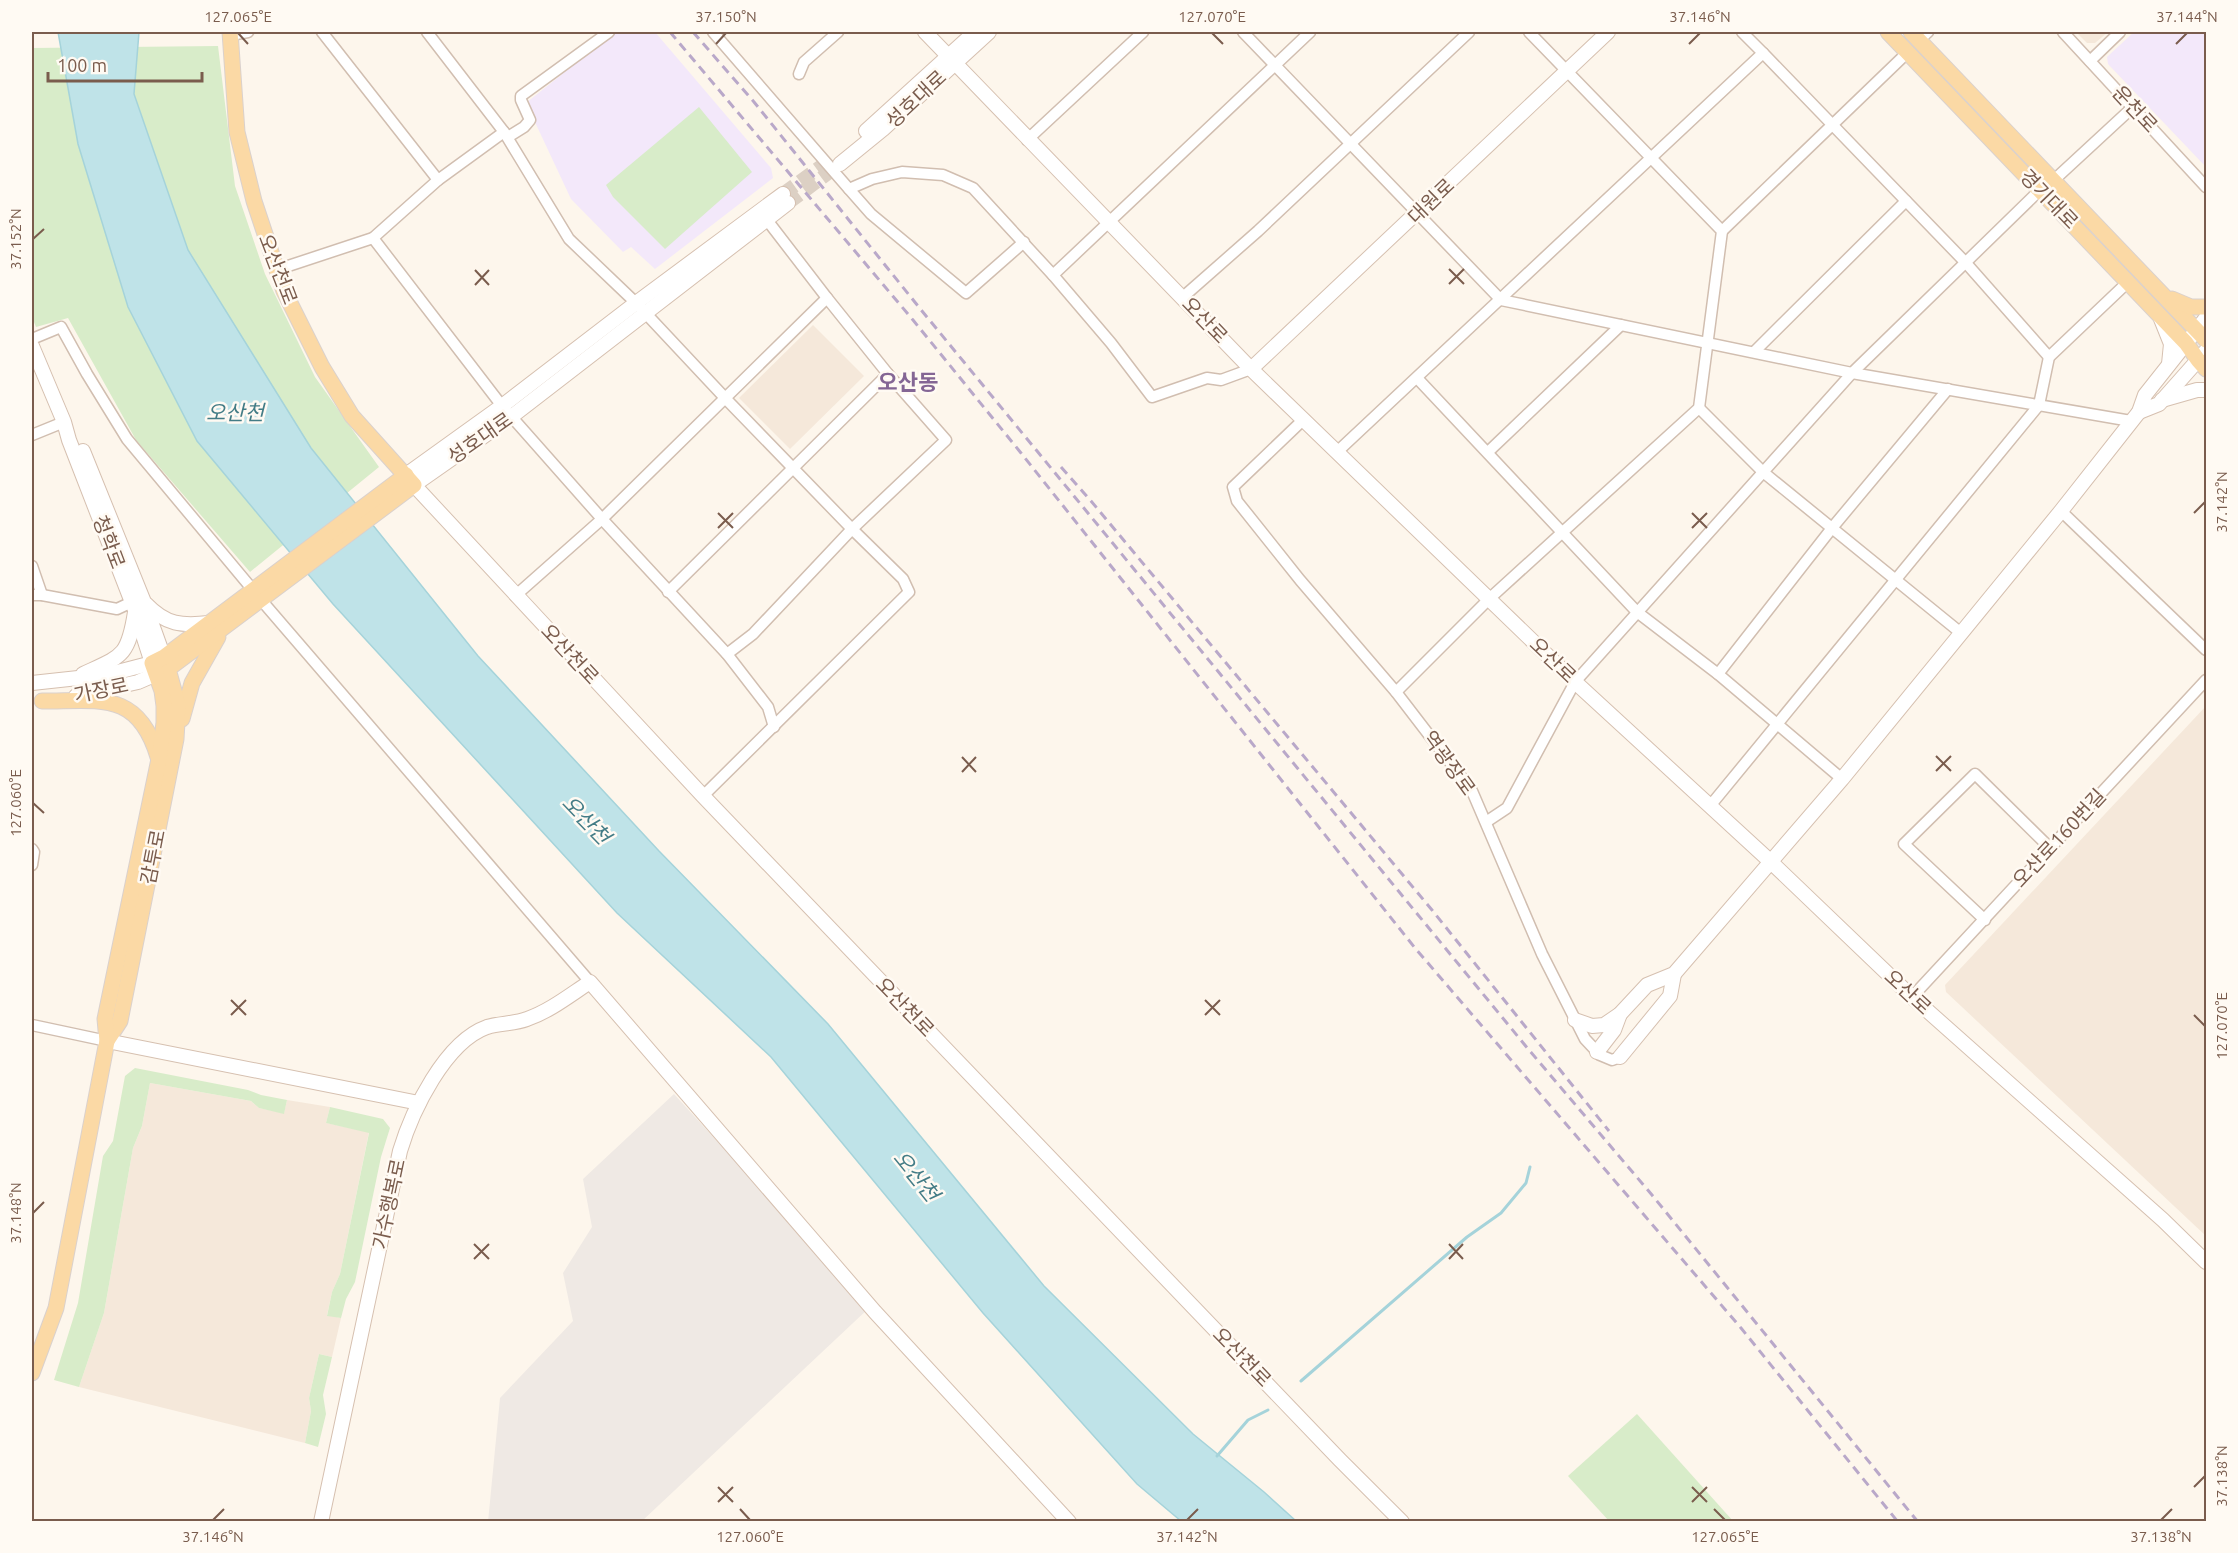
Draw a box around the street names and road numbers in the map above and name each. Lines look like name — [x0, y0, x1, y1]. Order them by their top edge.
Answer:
street label: 성호대로 — [881, 65, 950, 132]
street label: 운천로 — [2108, 81, 2163, 137]
street label: 경기대로 — [2016, 164, 2083, 233]
street label: 대원로 — [1403, 173, 1458, 228]
street label: 오산천로 — [255, 230, 302, 307]
street label: 오산로 — [1178, 292, 1233, 347]
street label: 성호대로 — [443, 407, 516, 468]
street label: 청학로 — [89, 512, 130, 572]
street label: 오산천로 — [537, 619, 604, 688]
street label: 오산로 — [1526, 632, 1581, 687]
street label: 가장로 — [72, 673, 130, 706]
street label: 역광장로 — [1418, 726, 1480, 799]
street label: 오산로160번길 — [2007, 784, 2110, 892]
street label: 감투로 — [136, 828, 169, 886]
street label: 오산로 — [1880, 964, 1936, 1019]
street label: 오산천로 — [872, 972, 939, 1041]
street label: 가수행복로 — [368, 1157, 409, 1251]
street label: 오산천로 — [1209, 1322, 1276, 1391]

